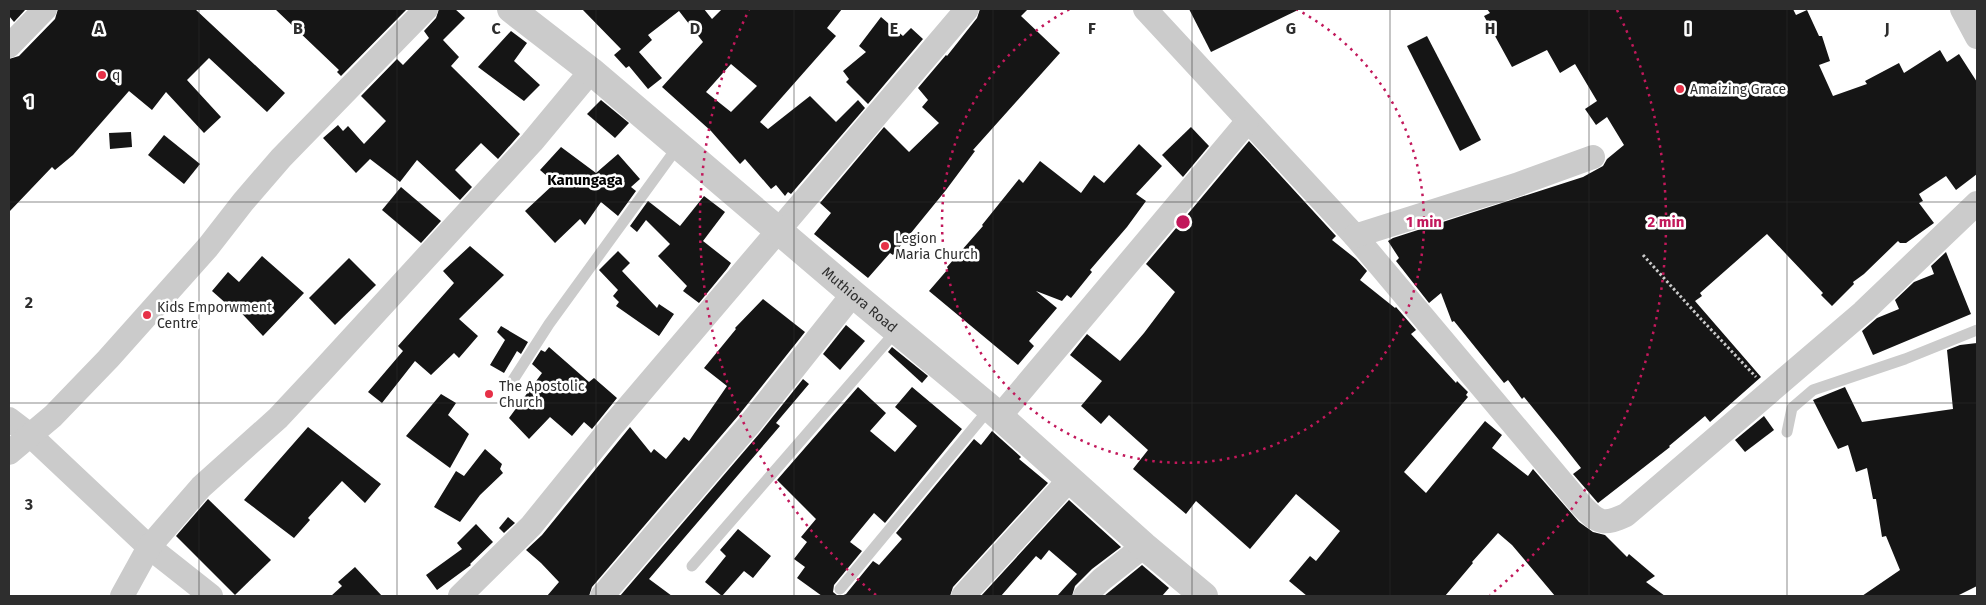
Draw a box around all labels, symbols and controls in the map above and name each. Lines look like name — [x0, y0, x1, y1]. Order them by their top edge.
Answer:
text: A — [93, 19, 104, 38]
text: B — [293, 19, 303, 38]
text: C — [491, 19, 501, 38]
text: D — [690, 19, 700, 38]
text: E — [890, 19, 898, 38]
text: F — [1088, 19, 1096, 38]
text: G — [1286, 19, 1296, 38]
text: H — [1485, 19, 1495, 38]
text: I — [1686, 19, 1690, 38]
text: J — [1883, 19, 1890, 38]
place label: q — [112, 67, 120, 84]
marker: q — [96, 69, 108, 81]
place label: Amaizing Grace — [1690, 81, 1786, 98]
marker: Amaizing Grace — [1674, 83, 1686, 95]
text: 1 — [25, 92, 33, 111]
district label: Kanungaga — [547, 171, 623, 189]
centre of rings — [1174, 213, 1192, 231]
text: 1 min — [1406, 213, 1442, 231]
text: 2 min — [1648, 213, 1684, 231]
place label: Legion Maria Church — [895, 230, 978, 263]
marker: Legion Maria Church — [879, 240, 891, 252]
street label: Muthiora Road — [819, 263, 901, 336]
text: 2 — [25, 293, 33, 312]
place label: Kids Emporwment Centre — [157, 299, 273, 332]
marker: Kids Emporwment Centre — [141, 309, 153, 321]
place label: The Apostolic Church — [499, 378, 585, 411]
marker: The Apostolic Church — [483, 388, 495, 400]
text: 3 — [24, 495, 33, 514]

